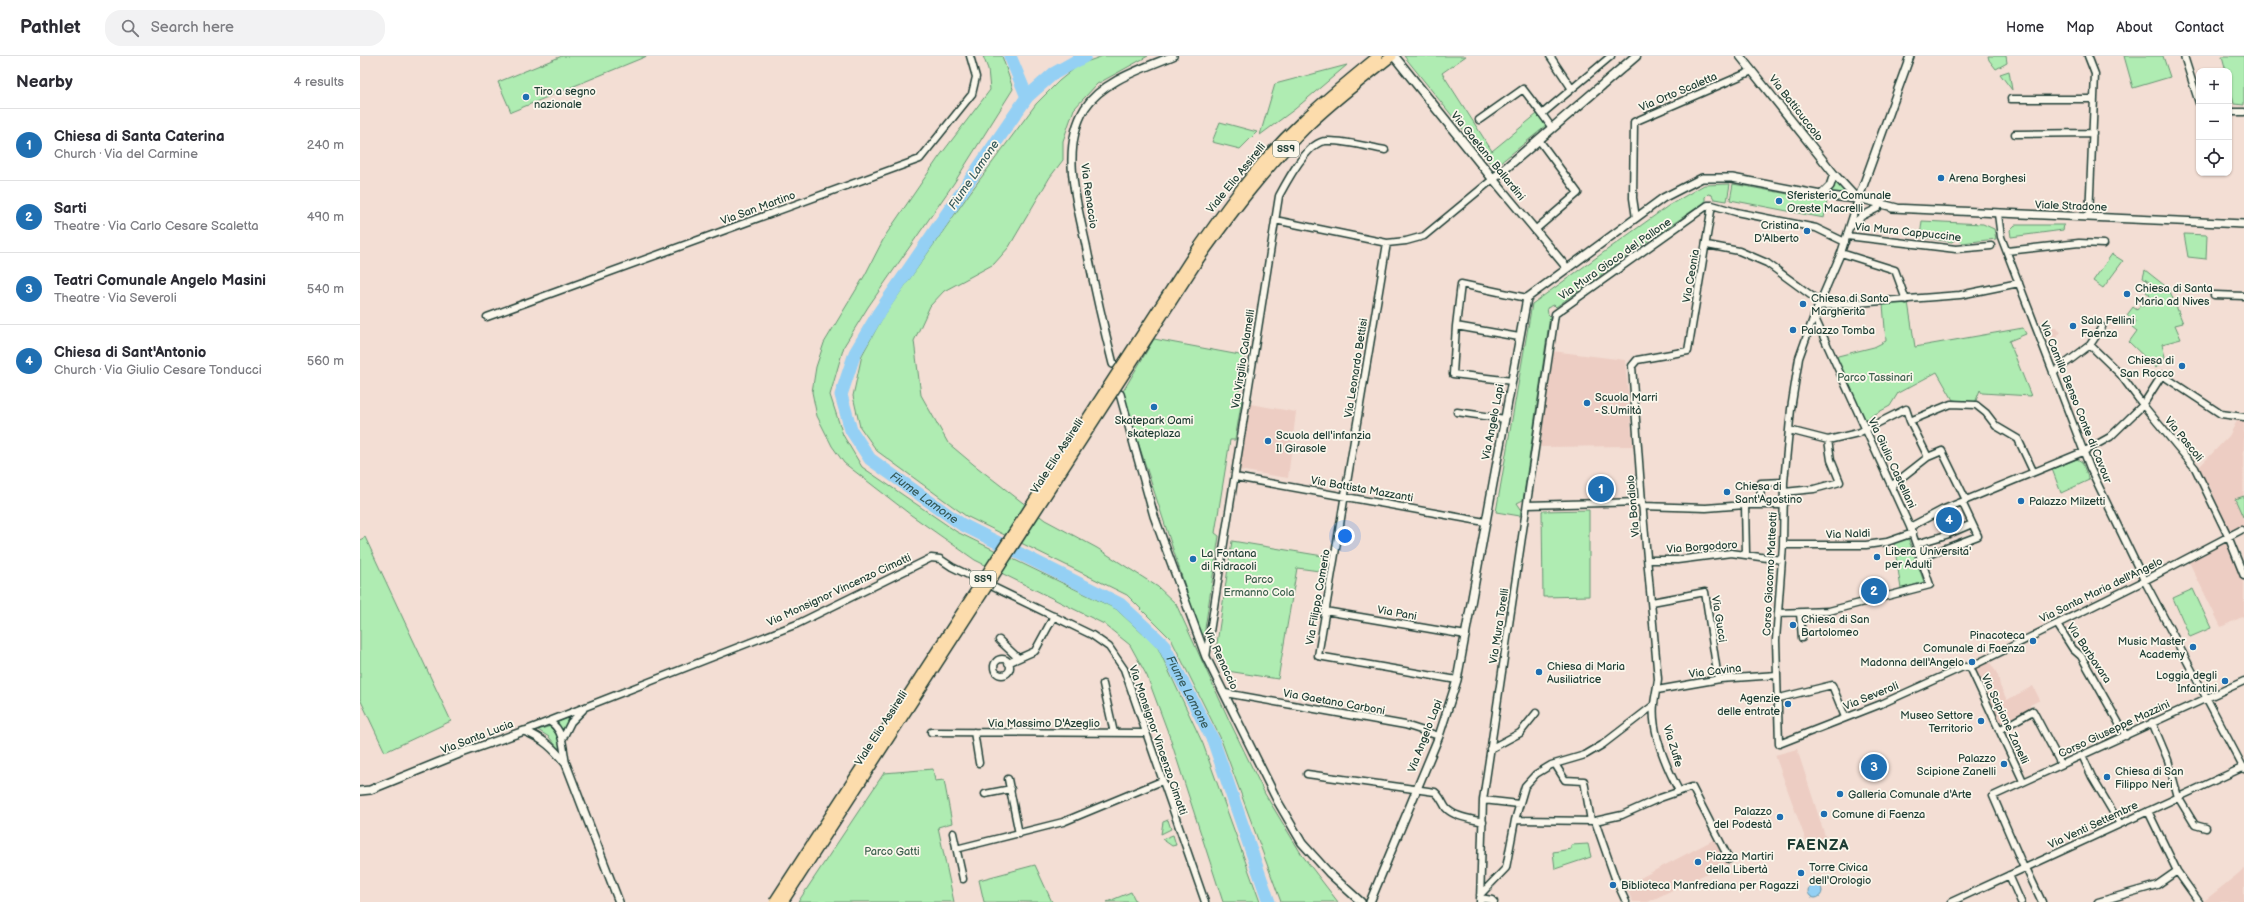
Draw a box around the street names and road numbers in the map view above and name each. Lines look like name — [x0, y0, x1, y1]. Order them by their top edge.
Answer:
street label: Via Orto Scaletta — [1637, 70, 1719, 114]
street label: Via Batticuccolo — [1766, 72, 1826, 144]
street label: Via Gaetano Ballardini — [1448, 109, 1528, 203]
street label: Viale Elio Assirelli — [1204, 140, 1268, 216]
road number: SS9 — [1273, 141, 1299, 157]
street label: Via Renaccio — [1078, 162, 1100, 230]
street label: Via San Martino — [719, 188, 797, 228]
street label: Viale Stradone — [2035, 198, 2108, 214]
street label: Via Mura Gioco del Pallone — [1556, 215, 1674, 303]
street label: Via Mura Cappuccine — [1854, 220, 1962, 244]
street label: Via Ceonia — [1680, 248, 1702, 304]
street label: Via Virgilio Calamelli — [1229, 308, 1257, 410]
street label: Via Leonardo Bettisi — [1342, 317, 1370, 419]
street label: Via Camillo Benso Conte di Cavour — [2038, 319, 2115, 486]
street label: Via Angelo Lapi — [1479, 383, 1507, 461]
street label: Via Pascoli — [2162, 414, 2206, 464]
street label: Viale Elio Assirelli — [1028, 416, 1086, 496]
street label: Via Giulio Castellani — [1865, 416, 1919, 510]
street label: Via Battista Mazzanti — [1310, 474, 1414, 504]
street label: Via Bondiolo — [1624, 474, 1642, 538]
street label: Corso Giacomo Matteotti — [1760, 512, 1780, 636]
street label: Via Naldi — [1826, 527, 1870, 541]
street label: Via Borgodoro — [1666, 538, 1738, 556]
street label: Via Filippo Comerio — [1303, 548, 1333, 646]
street label: Via Monsignor Vincenzo Cimatti — [765, 551, 913, 629]
street label: Via Santa Maria dell'Angelo — [2037, 555, 2165, 625]
road number: SS9 — [970, 571, 996, 587]
street label: Via Mura Torelli — [1487, 587, 1511, 665]
street label: Via Gucci — [1709, 595, 1729, 643]
street label: Via Pani — [1376, 603, 1418, 623]
street label: Via Barbavara — [2064, 620, 2114, 686]
street label: Via Renaccio — [1201, 626, 1241, 692]
street label: Via Cavina — [1688, 661, 1742, 681]
street label: Via Monsignor Vincenzo Cimatti — [1126, 663, 1190, 817]
street label: Via Scipione Zanelli — [1979, 672, 2031, 766]
street label: Via Severoli — [1842, 679, 1900, 713]
street label: Via Gaetano Carboni — [1282, 687, 1386, 717]
street label: Viale Elio Assirelli — [852, 688, 910, 768]
street label: Corso Giuseppe Mazzini — [2056, 697, 2172, 761]
street label: Via Angelo Lapi — [1405, 698, 1445, 774]
street label: Via Santa Lucia — [439, 717, 515, 757]
street label: Via Massimo D'Azeglio — [988, 717, 1100, 730]
street label: Via Zuffe — [1660, 723, 1686, 769]
street label: Via Venti Settembre — [2046, 798, 2140, 851]

